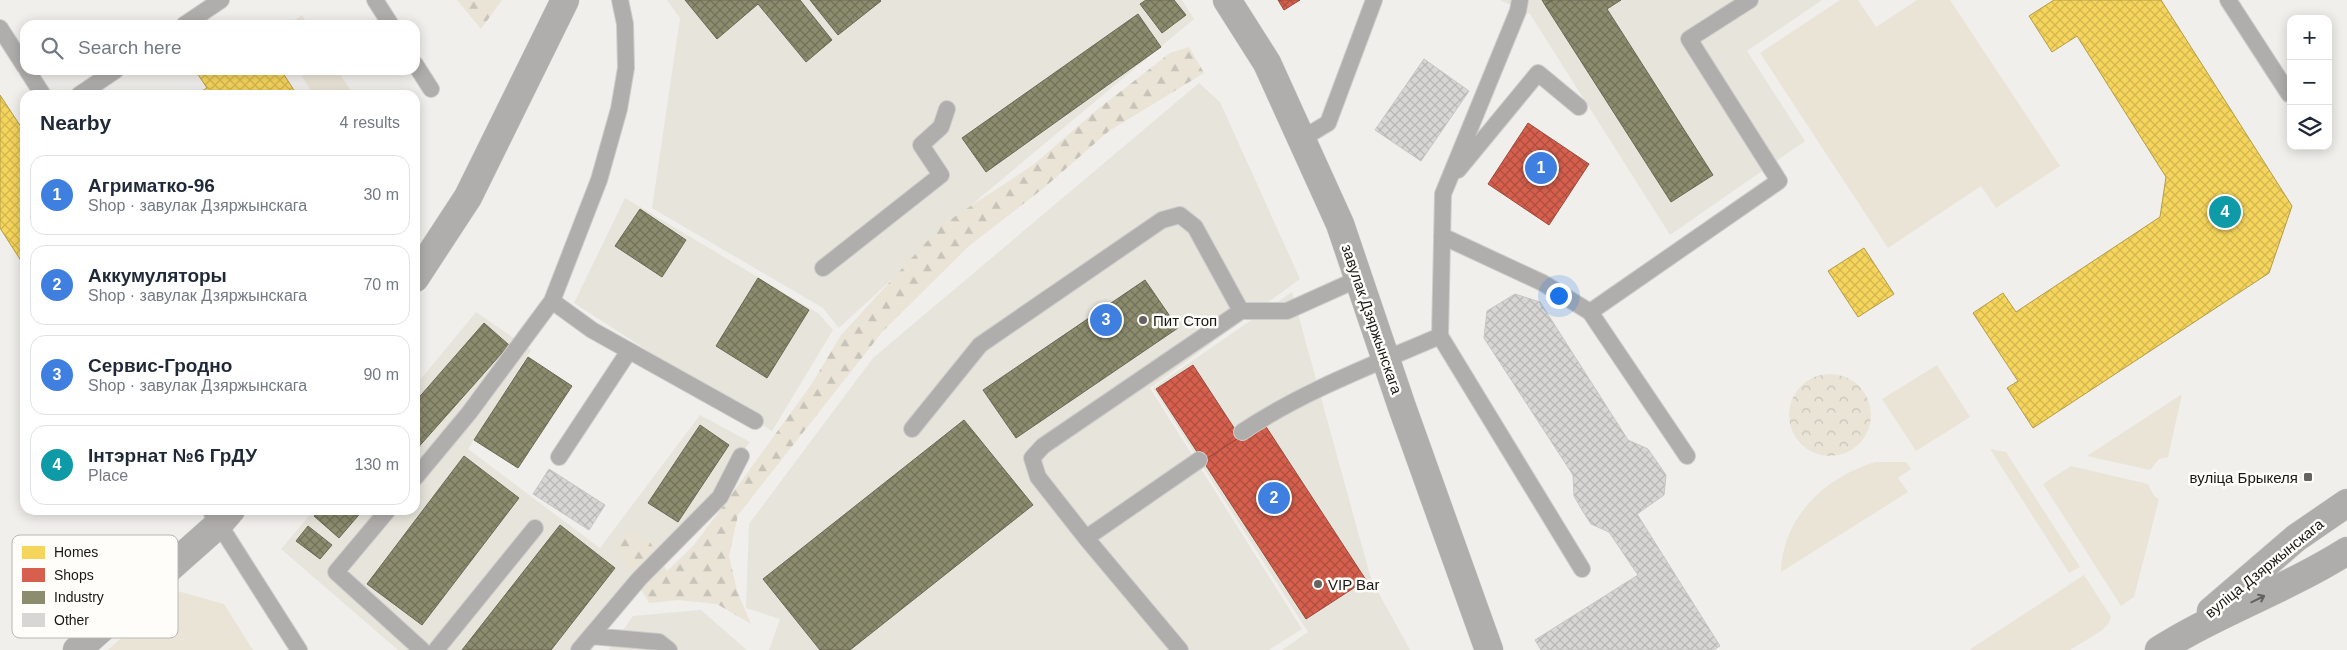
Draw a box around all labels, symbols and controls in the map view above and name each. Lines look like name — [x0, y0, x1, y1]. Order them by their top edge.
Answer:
map controls — [2287, 15, 2332, 150]
button: + — [2287, 15, 2332, 60]
search box — [20, 20, 420, 75]
icon: search — [38, 34, 66, 62]
text: Search here — [78, 37, 182, 58]
button: − — [2287, 60, 2332, 105]
button: layers — [2287, 105, 2332, 150]
text: Nearby — [40, 111, 111, 134]
text: 4 results — [340, 114, 400, 131]
pin: 1 — [1525, 149, 1557, 187]
text: Агриматко-96 — [88, 175, 215, 196]
text: 1 — [53, 186, 61, 203]
text: 30 m — [363, 186, 399, 203]
pin: 4 — [2209, 193, 2241, 231]
text: Shop · завулак Дзяржынскага — [88, 197, 307, 214]
street label: завулак Дзяржынскага — [1338, 242, 1406, 397]
text: Аккумуляторы — [88, 265, 227, 286]
text: 2 — [53, 276, 61, 293]
text: 70 m — [363, 276, 399, 293]
your location — [1546, 283, 1572, 309]
text: Shop · завулак Дзяржынскага — [88, 287, 307, 304]
pin: 3 — [1090, 301, 1122, 339]
place label: Пит Стоп — [1153, 312, 1217, 329]
marker: Пит Стоп — [1137, 314, 1149, 326]
text: Сервис-Гродно — [88, 355, 232, 376]
text: 3 — [53, 366, 61, 383]
text: 90 m — [363, 366, 399, 383]
text: Shop · завулак Дзяржынскага — [88, 377, 307, 394]
text: Інтэрнат №6 ГрДУ — [88, 445, 257, 466]
text: 4 — [53, 456, 61, 473]
text: 130 m — [355, 456, 399, 473]
text: Place — [88, 467, 128, 484]
place label: вуліца Брыкеля — [2190, 469, 2298, 486]
marker: вуліца Брыкеля — [2302, 471, 2314, 483]
pin: 2 — [1258, 479, 1290, 517]
street label: вуліца Дзяржынскага — [2201, 515, 2327, 621]
legend — [12, 535, 178, 638]
text: Homes — [54, 544, 98, 560]
text: Shops — [54, 567, 94, 583]
place label: VIP Bar — [1328, 576, 1379, 593]
marker: VIP Bar — [1312, 578, 1324, 590]
text: Industry — [54, 589, 104, 605]
one-way arrow — [2250, 594, 2265, 603]
text: Other — [54, 612, 89, 628]

